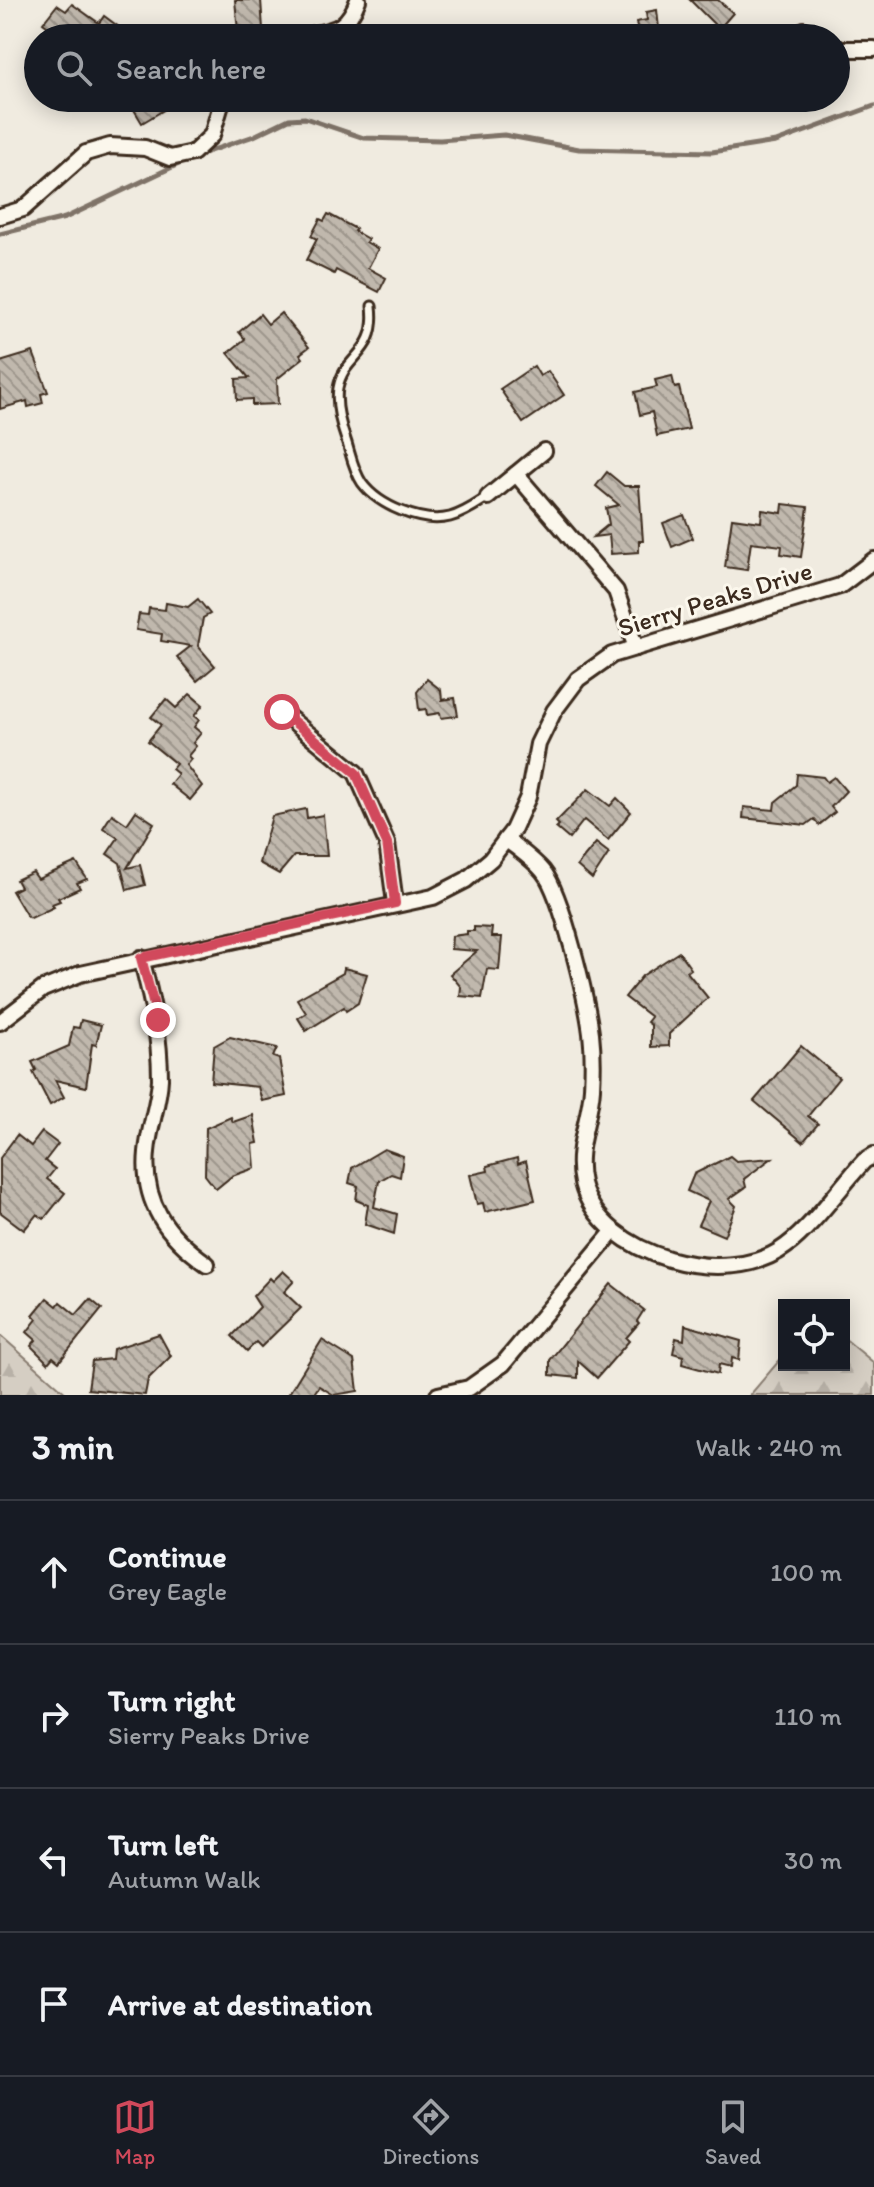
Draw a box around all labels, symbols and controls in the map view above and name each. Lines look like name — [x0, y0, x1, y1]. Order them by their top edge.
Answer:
search box — [24, 24, 850, 112]
icon: search — [52, 46, 96, 90]
text: Search here — [116, 50, 266, 87]
street label: Sierry Peaks Drive — [614, 554, 816, 644]
route start — [264, 694, 300, 730]
route end — [140, 1002, 176, 1038]
map controls — [778, 1299, 850, 1371]
button: locate — [778, 1299, 850, 1371]
text: 3 min — [32, 1427, 114, 1468]
text: Walk · 240 m — [696, 1431, 842, 1463]
text: Continue — [108, 1538, 227, 1575]
icon: ahead — [32, 1550, 76, 1594]
text: 100 m — [770, 1556, 842, 1588]
text: Grey Eagle — [108, 1575, 227, 1607]
text: Turn right — [108, 1682, 236, 1719]
icon: right — [32, 1694, 76, 1738]
text: 110 m — [774, 1700, 842, 1732]
text: Sierry Peaks Drive — [108, 1719, 310, 1751]
text: Turn left — [108, 1826, 219, 1863]
icon: left — [32, 1838, 76, 1882]
text: 30 m — [784, 1844, 842, 1876]
text: Autumn Walk — [108, 1863, 261, 1895]
icon: arrive — [32, 1982, 76, 2026]
text: Arrive at destination — [108, 1986, 372, 2023]
tab: Map — [113, 2095, 157, 2170]
tab: Directions — [383, 2095, 479, 2170]
tab: Saved — [705, 2095, 761, 2170]

